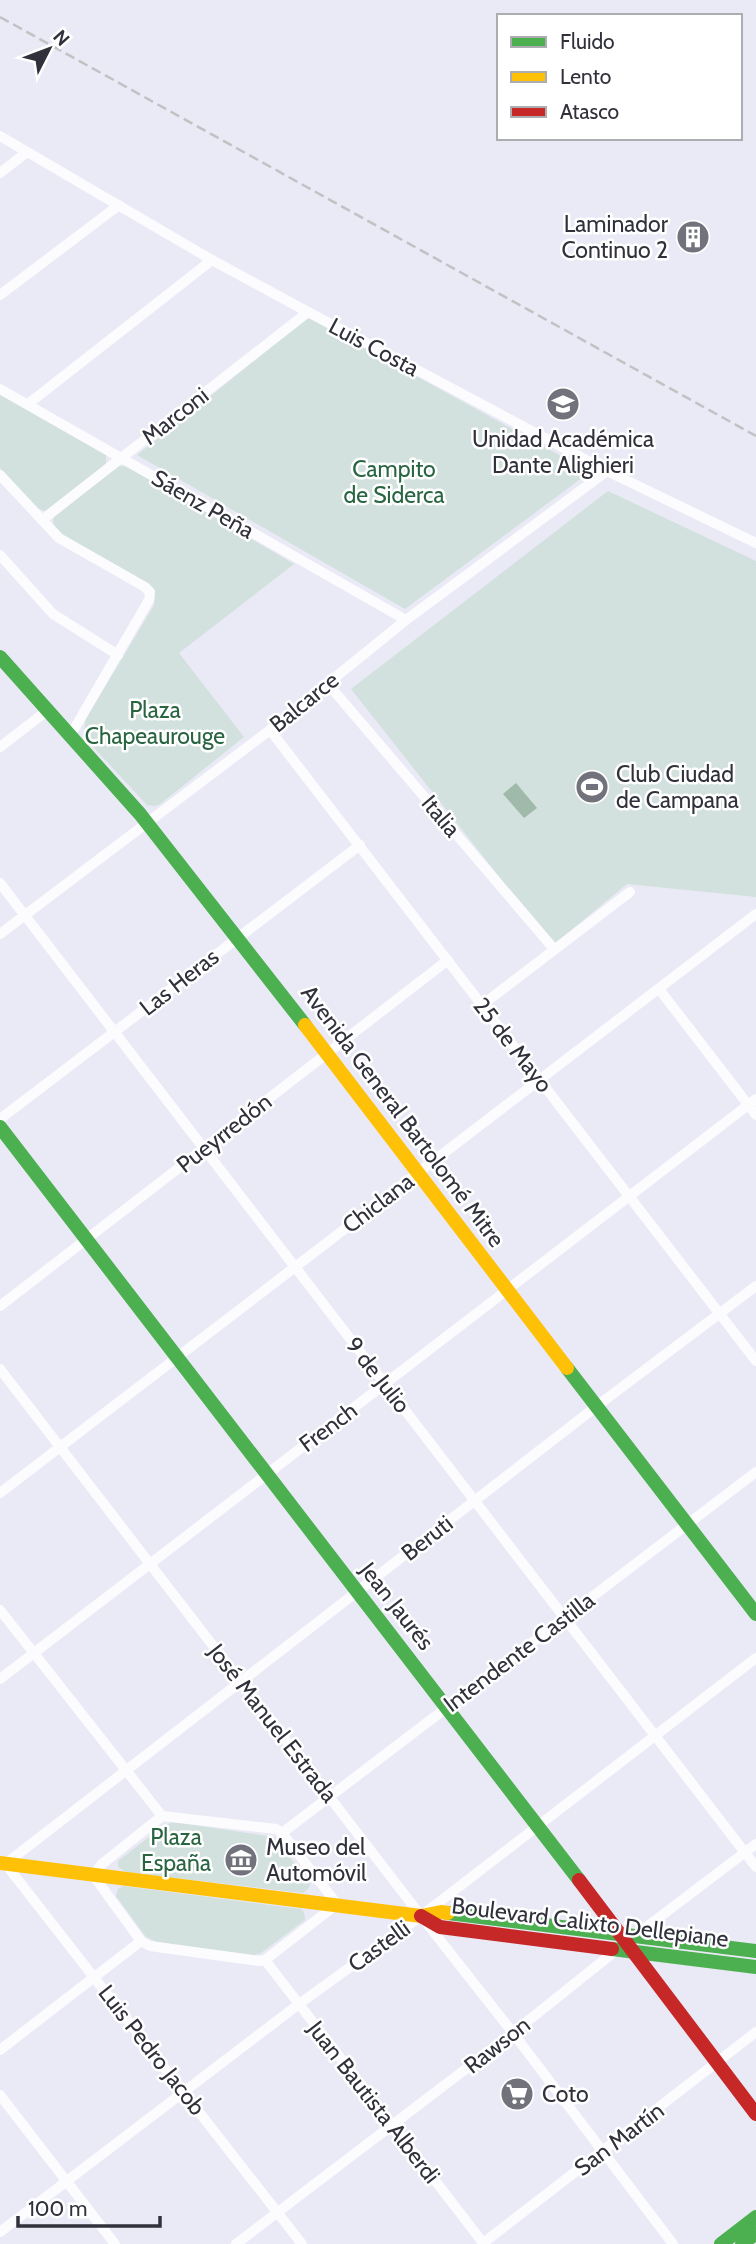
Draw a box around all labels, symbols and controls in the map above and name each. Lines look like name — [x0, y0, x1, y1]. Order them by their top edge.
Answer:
north arrow — [14, 14, 84, 84]
legend — [497, 14, 742, 140]
text: N — [48, 25, 74, 51]
text: Fluido — [560, 29, 615, 54]
text: Lento — [560, 64, 611, 89]
text: Atasco — [560, 99, 619, 124]
place label: Laminador Continuo 2 — [561, 210, 669, 264]
building icon: Laminador Continuo 2 — [674, 218, 712, 256]
street label: Luis Costa — [324, 312, 424, 382]
street label: Marconi — [136, 381, 214, 451]
school or university icon: Unidad Académica Dante Alighieri — [544, 385, 582, 423]
place label: Unidad Académica Dante Alighieri — [472, 425, 654, 479]
park label: Campito de Siderca — [344, 455, 444, 509]
street label: Sáenz Peña — [147, 463, 259, 545]
street label: Balcarce — [264, 666, 344, 738]
park label: Plaza Chapeaurouge — [85, 696, 225, 750]
place label: Club Ciudad de Campana — [616, 760, 739, 814]
sports icon: Club Ciudad de Campana — [573, 768, 611, 806]
street label: Italia — [416, 789, 466, 843]
street label: Las Heras — [134, 942, 224, 1022]
street label: Avenida General Bartolomé Mitre — [295, 980, 511, 1253]
street label: 25 de Mayo — [467, 992, 559, 1098]
street label: Pueyrredón — [171, 1087, 277, 1179]
street label: Chiclana — [337, 1167, 419, 1239]
street label: 9 de Julio — [340, 1331, 416, 1419]
street label: French — [293, 1396, 363, 1458]
street label: Beruti — [396, 1509, 458, 1567]
street label: Jean Jaurés — [354, 1556, 440, 1655]
street label: Intendente Castilla — [438, 1586, 600, 1718]
street label: José Manuel Estrada — [202, 1637, 344, 1808]
park label: Plaza España — [141, 1823, 211, 1877]
place label: Museo del Automóvil — [266, 1833, 367, 1887]
museum icon: Museo del Automóvil — [222, 1841, 260, 1879]
street label: Boulevard Calixto Dellepiane — [450, 1891, 730, 1953]
street label: Castelli — [342, 1914, 416, 1978]
street label: Luis Pedro Jacob — [92, 1979, 212, 2121]
street label: Rawson — [458, 2011, 536, 2079]
street label: Juan Bautista Alberdi — [301, 2014, 446, 2189]
supermarket icon: Coto — [498, 2075, 536, 2113]
place label: Coto — [542, 2080, 589, 2108]
street label: San Martín — [569, 2096, 669, 2182]
scale bar — [18, 2184, 159, 2228]
text: 100 m — [28, 2196, 87, 2221]

